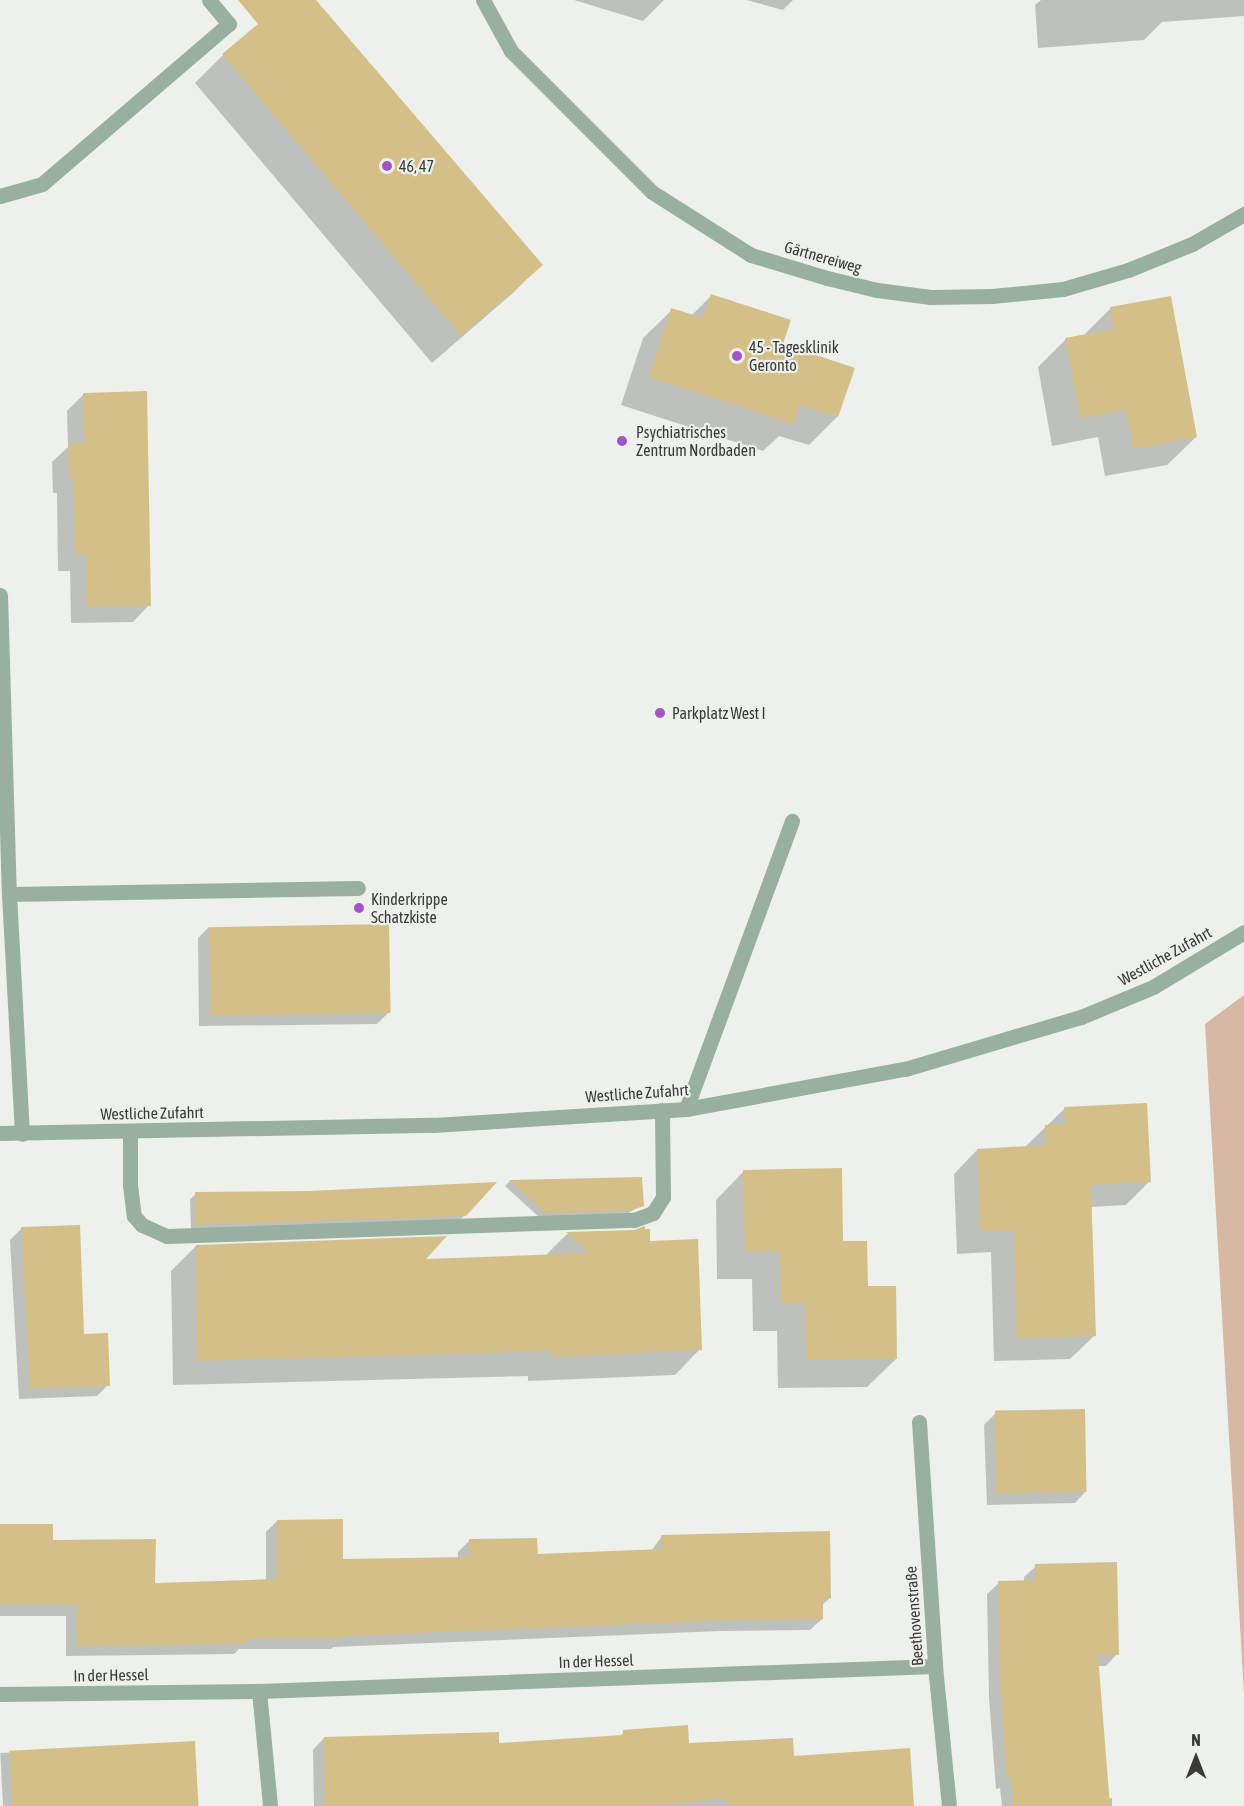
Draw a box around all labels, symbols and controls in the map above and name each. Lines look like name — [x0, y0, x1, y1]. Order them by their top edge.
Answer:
place label: 46, 47 — [399, 156, 434, 176]
marker: 46, 47 — [380, 159, 394, 173]
street label: Gärtnereiweg — [782, 237, 864, 277]
place label: 45 - Tagesklinik Geronto — [749, 337, 839, 375]
marker: 45 - Tagesklinik Geronto — [730, 349, 744, 363]
place label: Psychiatrisches Zentrum Nordbaden — [636, 422, 756, 460]
marker: Psychiatrisches Zentrum Nordbaden — [613, 432, 631, 450]
place label: Parkplatz West I — [672, 703, 765, 723]
marker: Parkplatz West I — [653, 706, 667, 720]
place label: Kinderkrippe Schatzkiste — [371, 889, 448, 927]
marker: Kinderkrippe Schatzkiste — [352, 901, 366, 915]
street label: Westliche Zufahrt — [1115, 923, 1215, 989]
street label: Westliche Zufahrt — [585, 1080, 689, 1106]
street label: Westliche Zufahrt — [100, 1102, 204, 1124]
street label: Beethovenstraße — [901, 1565, 927, 1667]
street label: In der Hessel — [558, 1650, 634, 1672]
street label: In der Hessel — [73, 1665, 149, 1685]
north arrow — [1166, 1728, 1226, 1788]
text: N — [1191, 1731, 1201, 1749]

